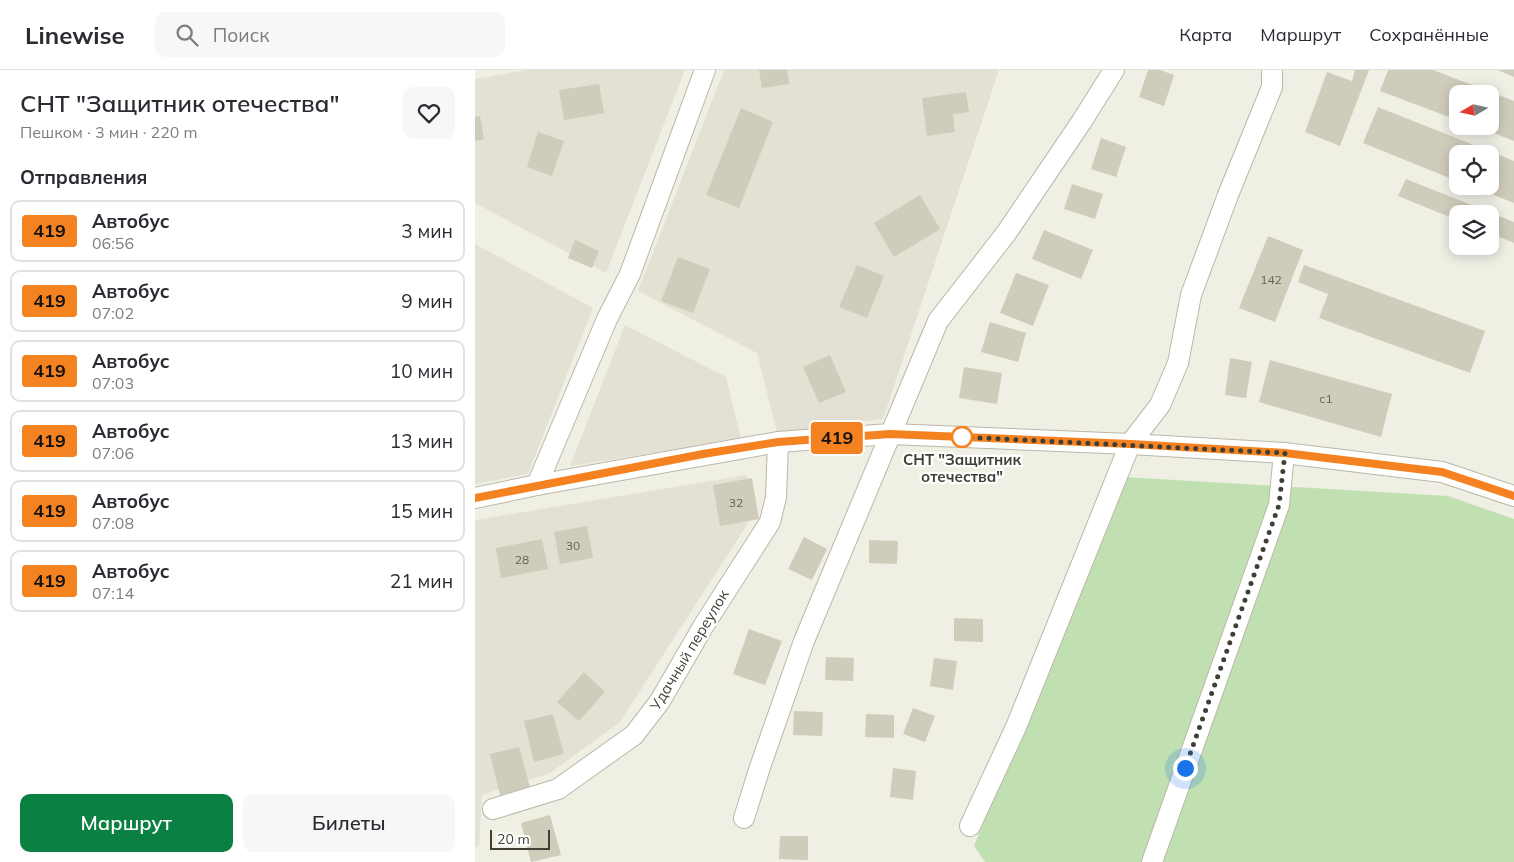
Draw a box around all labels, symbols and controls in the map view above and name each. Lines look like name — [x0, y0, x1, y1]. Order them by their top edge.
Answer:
search box — [155, 12, 505, 57]
text: Linewise — [25, 20, 125, 50]
icon: search — [173, 21, 201, 49]
text: Поиск — [213, 23, 269, 47]
text: Карта — [1179, 23, 1232, 46]
text: Маршрут — [1260, 23, 1341, 46]
text: Сохранённые — [1369, 23, 1489, 46]
north arrow — [1449, 85, 1499, 135]
map controls — [1449, 85, 1499, 255]
button: heart — [403, 87, 455, 139]
text: СНТ "Защитник отечества" — [20, 88, 339, 118]
text: Пешком · 3 мин · 220 m — [20, 122, 198, 142]
button: locate — [1449, 145, 1499, 195]
text: Отправления — [20, 165, 147, 189]
button: layers — [1449, 205, 1499, 255]
text: Автобус — [92, 209, 170, 233]
text: 419 — [33, 219, 66, 242]
text: 3 мин — [401, 219, 453, 243]
text: 06:56 — [92, 233, 134, 253]
house number: 142 — [1260, 272, 1282, 287]
text: Автобус — [92, 279, 170, 303]
text: 419 — [33, 289, 66, 312]
text: 9 мин — [401, 289, 453, 313]
text: 07:02 — [92, 303, 134, 323]
text: Автобус — [92, 349, 170, 373]
text: 419 — [33, 359, 66, 382]
text: 10 мин — [390, 359, 453, 383]
text: 07:03 — [92, 373, 134, 393]
house number: с1 — [1319, 391, 1333, 406]
text: Автобус — [92, 419, 170, 443]
line badge: 419 — [808, 422, 866, 454]
text: 419 — [821, 426, 853, 449]
marker: СНТ "Защитник отечества" — [951, 426, 973, 448]
text: 419 — [33, 429, 66, 452]
text: 13 мин — [390, 429, 453, 453]
text: 07:06 — [92, 443, 134, 463]
place label: СНТ "Защитник отечества" — [903, 450, 1021, 486]
text: Автобус — [92, 489, 170, 513]
house number: 32 — [729, 495, 743, 510]
text: 419 — [33, 499, 66, 522]
text: 15 мин — [390, 499, 453, 523]
text: 07:08 — [92, 513, 134, 533]
house number: 30 — [566, 538, 580, 553]
house number: 28 — [515, 552, 529, 567]
text: Автобус — [92, 559, 170, 583]
text: 419 — [33, 569, 66, 592]
text: 21 мин — [390, 569, 453, 593]
text: 07:14 — [92, 583, 134, 603]
street label: Удачный переулок — [645, 585, 733, 715]
your location — [1173, 756, 1198, 781]
button: Маршрут — [20, 794, 233, 852]
button: Билеты — [243, 794, 455, 852]
scale bar — [490, 827, 550, 850]
text: 20 m — [497, 830, 530, 848]

